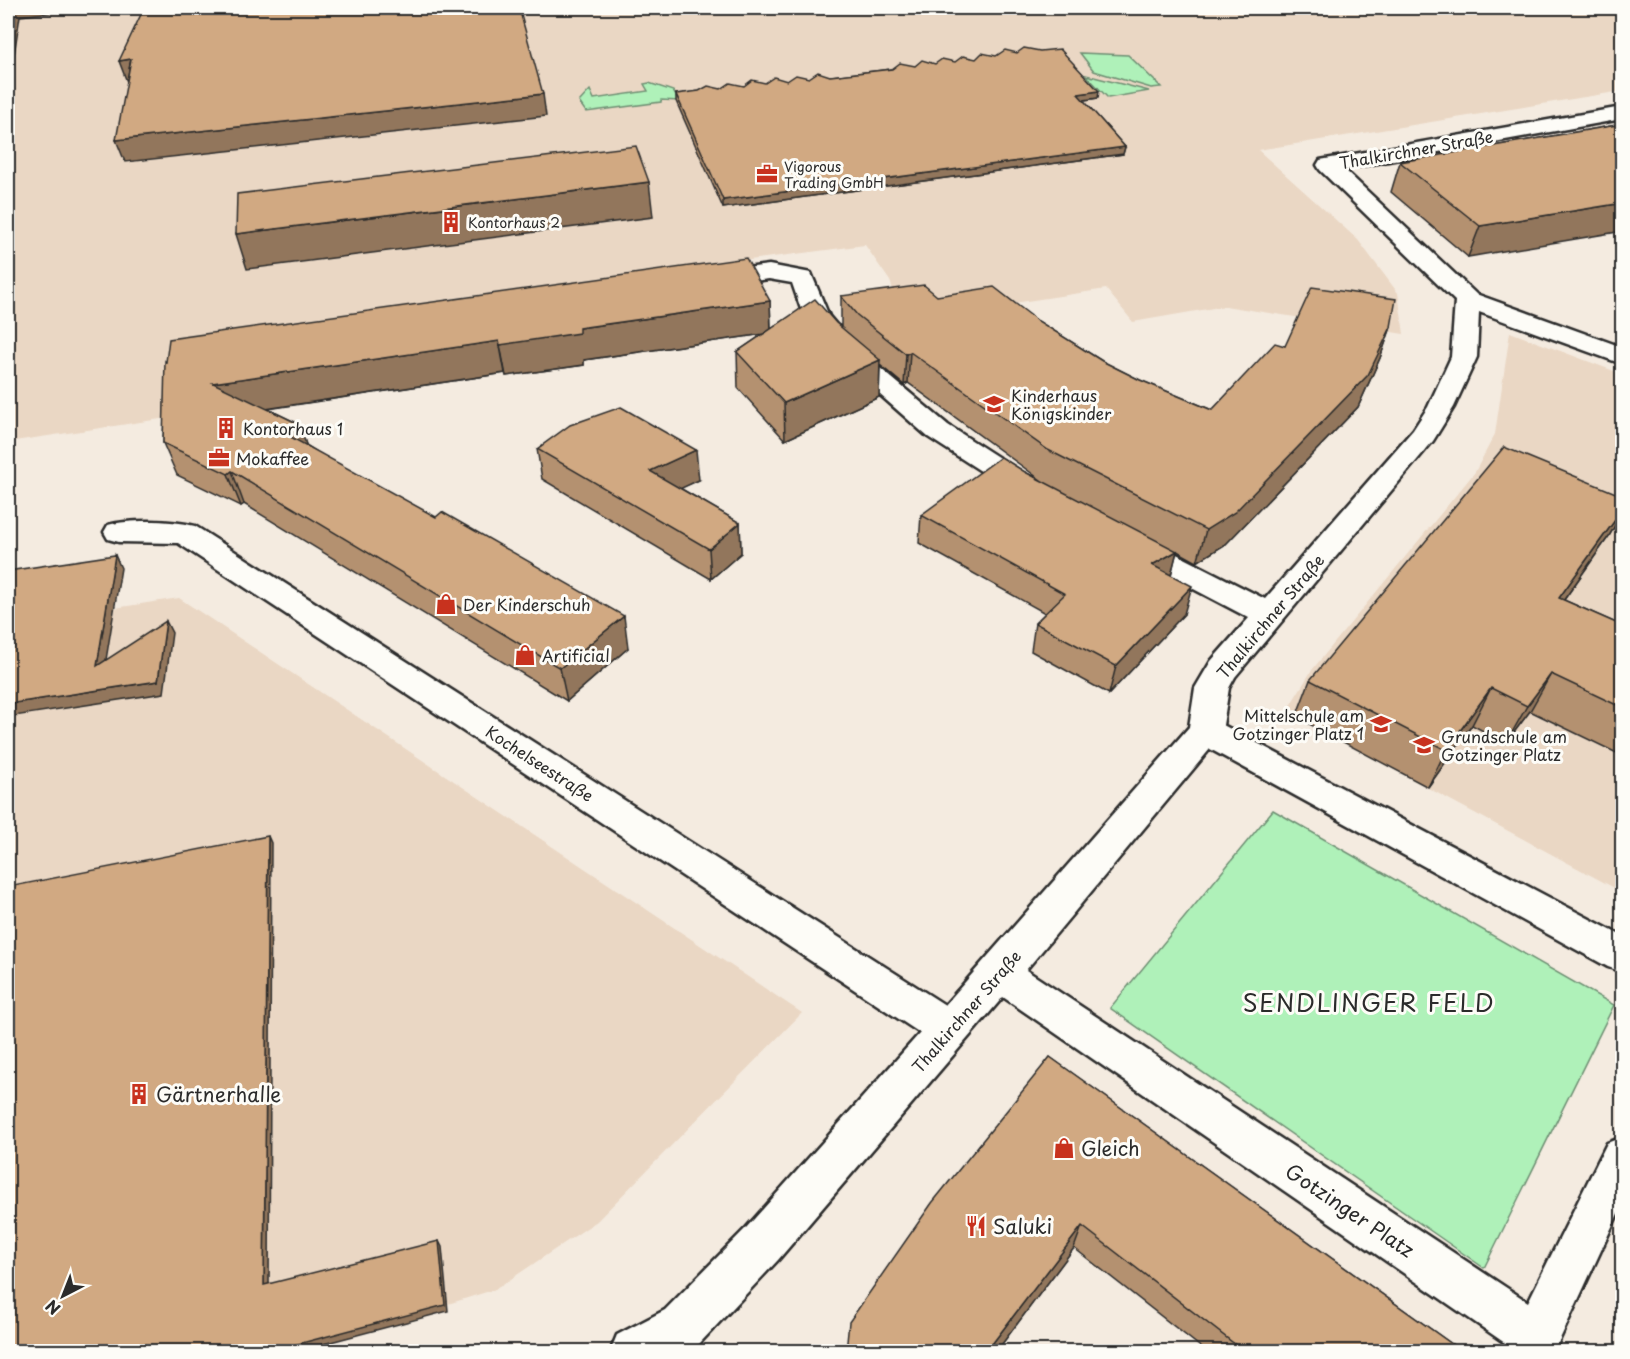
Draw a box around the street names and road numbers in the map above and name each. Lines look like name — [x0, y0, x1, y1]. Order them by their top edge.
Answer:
street label: Thalkirchner Straße — [1337, 124, 1495, 174]
street label: Thalkirchner Straße — [1211, 549, 1329, 683]
street label: Kochelseestraße — [481, 719, 599, 807]
street label: Thalkirchner Straße — [906, 944, 1026, 1078]
street label: Gotzinger Platz — [1279, 1156, 1421, 1264]

